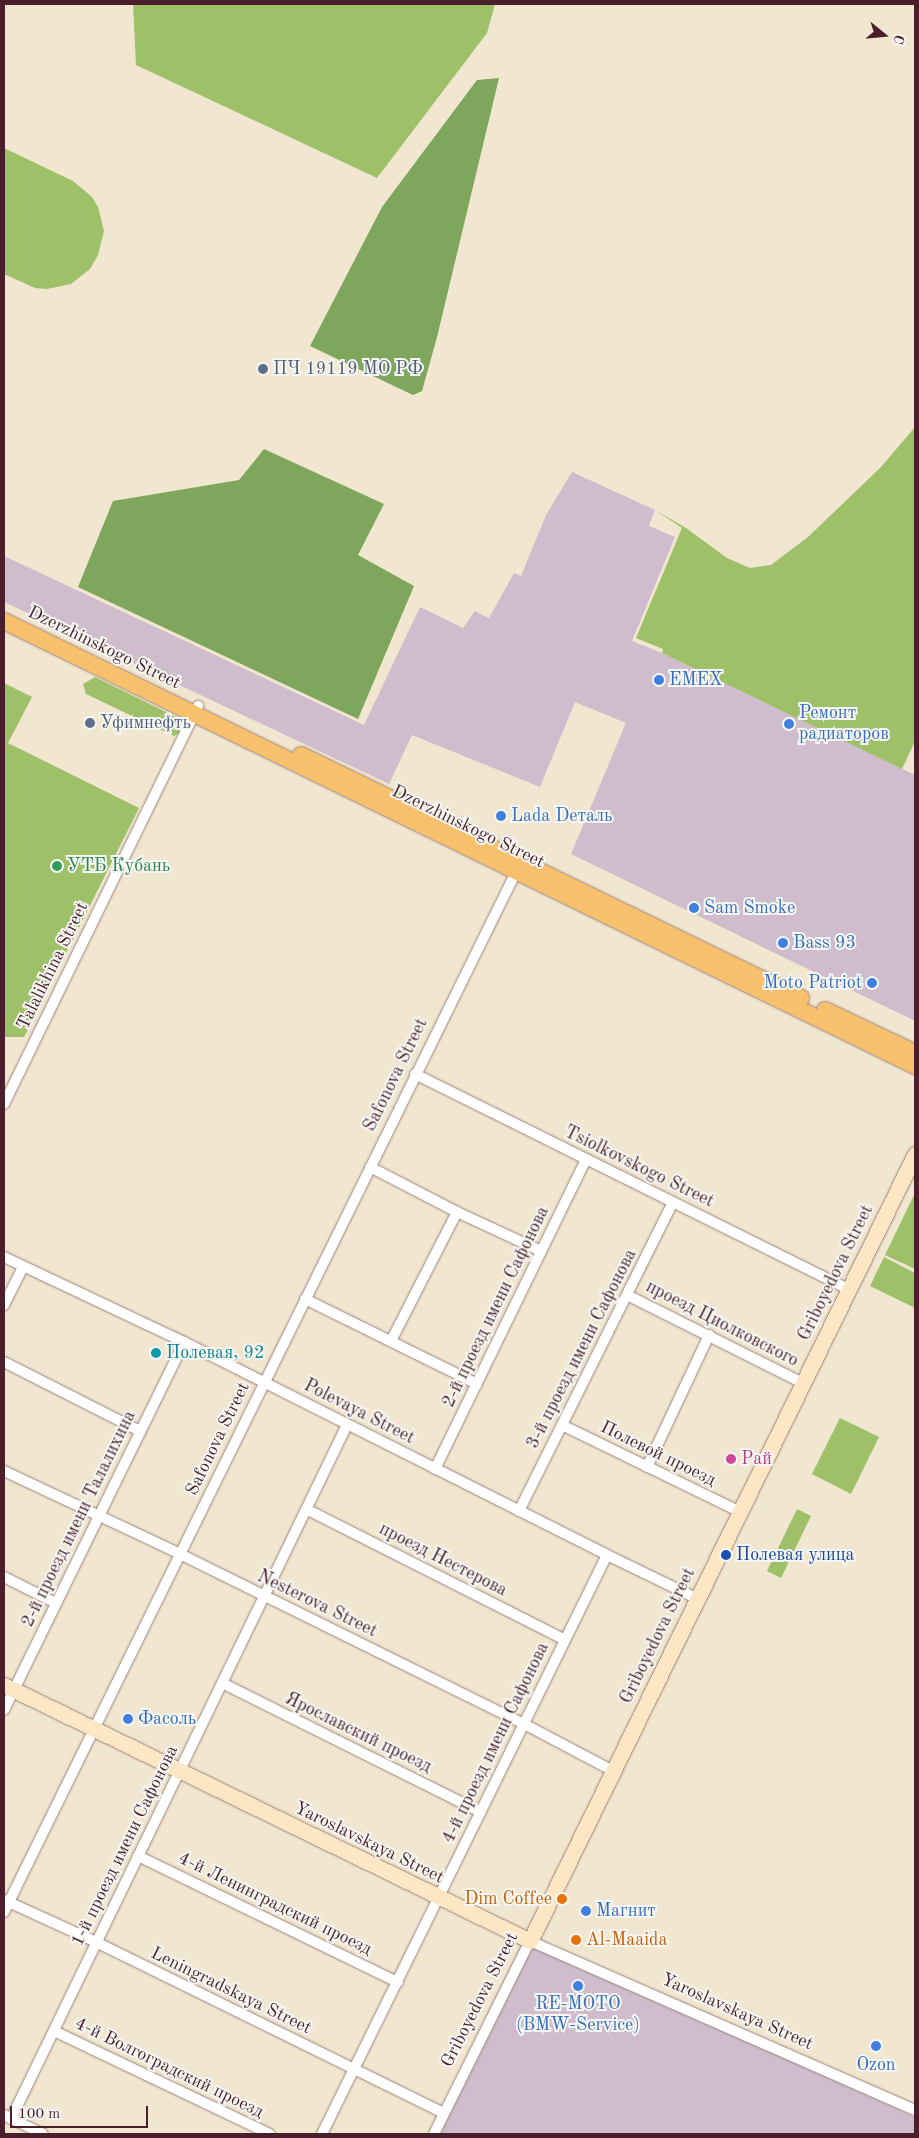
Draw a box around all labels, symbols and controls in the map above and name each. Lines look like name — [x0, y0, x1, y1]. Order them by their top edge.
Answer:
north arrow — [859, 10, 909, 60]
text: С — [890, 33, 906, 46]
place label: ПЧ 19119 МО РФ — [273, 358, 423, 380]
marker: ПЧ 19119 МО РФ — [257, 363, 269, 375]
street label: Dzerzhinskogo Street — [24, 602, 184, 694]
place label: EMEX — [669, 669, 722, 691]
marker: EMEX — [653, 674, 665, 686]
place label: Ремонт радиаторов — [799, 703, 889, 746]
place label: Уфимнефть — [100, 712, 191, 734]
marker: Уфимнефть — [84, 717, 96, 729]
marker: Ремонт радиаторов — [783, 718, 795, 730]
street label: Dzerzhinskogo Street — [388, 781, 548, 873]
place label: Lada Dеталь — [511, 805, 612, 827]
marker: Lada Dеталь — [495, 810, 507, 822]
place label: УТБ Кубань — [67, 855, 170, 877]
marker: УТБ Кубань — [51, 860, 63, 872]
place label: Sam Smoke — [704, 897, 795, 919]
street label: Talalikhina Street — [13, 899, 93, 1033]
marker: Sam Smoke — [688, 902, 700, 914]
place label: Bass 93 — [793, 932, 856, 954]
marker: Bass 93 — [777, 937, 789, 949]
place label: Moto Patriot — [764, 972, 862, 994]
marker: Moto Patriot — [866, 977, 878, 989]
street label: Safonova Street — [359, 1015, 433, 1135]
street label: Tsiolkovskogo Street — [561, 1121, 717, 1213]
street label: Griboyedova Street — [794, 1202, 878, 1344]
street label: 2-й проезд имени Сафонова — [438, 1203, 554, 1411]
street label: 3-й проезд имени Сафонова — [522, 1246, 642, 1452]
street label: проезд Циолковского — [642, 1276, 802, 1372]
place label: Полевая, 92 — [166, 1342, 264, 1364]
marker: Полевая, 92 — [150, 1347, 162, 1359]
street label: Polevaya Street — [300, 1375, 418, 1449]
street label: Safonova Street — [181, 1379, 255, 1499]
street label: 2-й проезд имени Талалихина — [17, 1407, 141, 1631]
street label: Полевой проезд — [597, 1417, 719, 1491]
place label: Рай — [741, 1448, 772, 1470]
marker: Рай — [725, 1453, 737, 1465]
street label: проезд Нестерова — [375, 1518, 511, 1602]
place label: Полевая улица — [736, 1544, 854, 1566]
marker: Полевая улица — [720, 1549, 732, 1561]
street label: Griboyedova Street — [616, 1565, 700, 1707]
street label: Nesterova Street — [254, 1566, 380, 1642]
street label: 4-й проезд имени Сафонова — [438, 1639, 554, 1847]
street label: Ярославский проезд — [281, 1688, 435, 1778]
place label: Фасоль — [138, 1708, 196, 1730]
marker: Фасоль — [122, 1713, 134, 1725]
street label: 1-й проезд имени Сафонова — [67, 1742, 183, 1950]
street label: Yaroslavskaya Street — [291, 1797, 447, 1889]
street label: 4-й Ленинградский проезд — [175, 1848, 375, 1960]
place label: Dim Coffee — [464, 1888, 552, 1910]
marker: Dim Coffee — [556, 1893, 568, 1905]
place label: Магнит — [596, 1900, 656, 1922]
marker: Магнит — [580, 1905, 592, 1917]
street label: Griboyedova Street — [437, 1929, 523, 2071]
place label: Al-Maaida — [586, 1929, 667, 1951]
marker: Al-Maaida — [570, 1934, 582, 1946]
street label: Leningradskaya Street — [147, 1943, 315, 2039]
street label: Yaroslavskaya Street — [658, 1969, 816, 2055]
marker: RE-MOTO (BMW-Service) — [572, 1980, 584, 1992]
place label: RE-MOTO (BMW-Service) — [516, 1994, 640, 2036]
street label: 4-й Волгоградский проезд — [71, 2013, 267, 2123]
marker: Ozon — [870, 2040, 882, 2052]
place label: Ozon — [856, 2054, 896, 2076]
scale bar — [12, 2096, 150, 2128]
text: 100 m — [18, 2107, 60, 2122]

